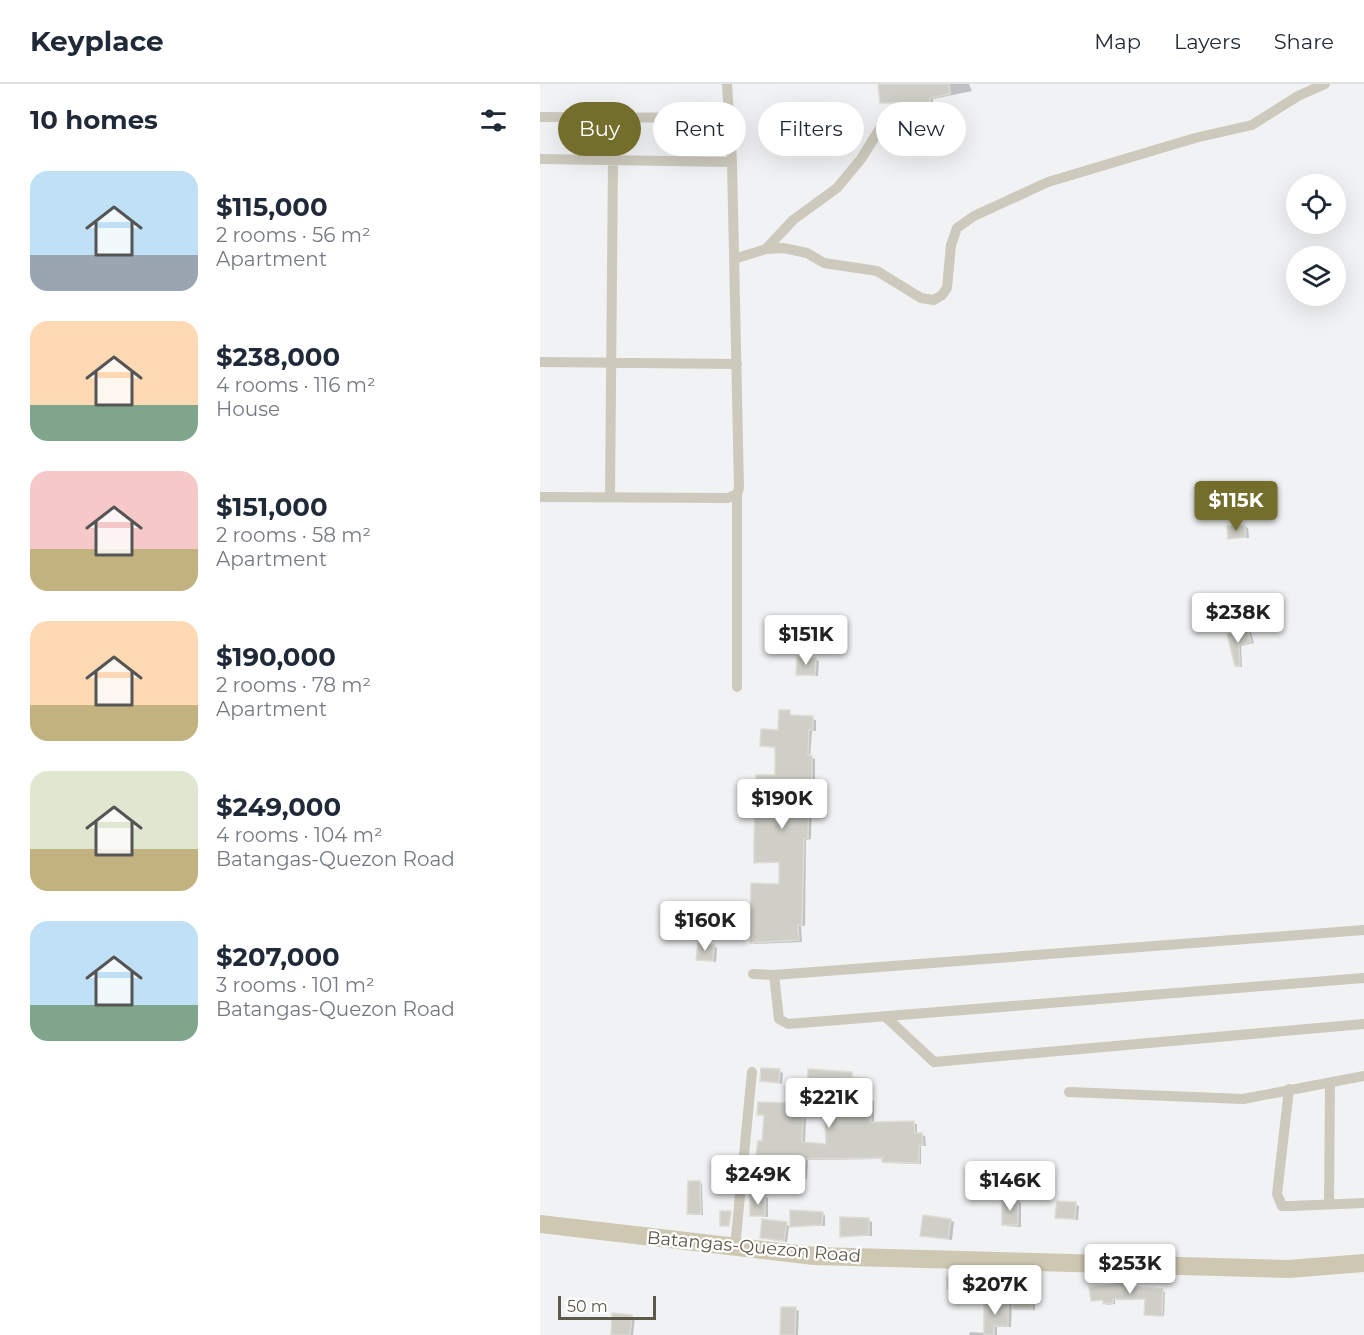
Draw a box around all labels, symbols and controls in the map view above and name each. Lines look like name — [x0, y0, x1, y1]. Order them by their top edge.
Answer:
text: Keyplace — [30, 24, 164, 58]
text: Map — [1094, 29, 1141, 54]
text: Layers — [1174, 29, 1241, 54]
text: Share — [1274, 29, 1334, 54]
chip: Buy — [558, 102, 641, 156]
chip: Rent — [653, 102, 746, 156]
chip: Filters — [758, 102, 864, 156]
chip: New — [876, 102, 966, 156]
text: 10 homes — [30, 104, 158, 136]
icon: filters — [477, 104, 510, 137]
map controls — [1286, 174, 1346, 306]
button: locate — [1286, 174, 1346, 234]
text: $115,000 — [216, 191, 328, 223]
icon: home — [78, 195, 150, 267]
text: 2 rooms · 56 m² — [216, 223, 371, 247]
button: layers — [1286, 246, 1346, 306]
text: Apartment — [216, 247, 327, 271]
text: $238,000 — [216, 341, 340, 373]
icon: home — [78, 345, 150, 417]
text: 4 rooms · 116 m² — [216, 373, 376, 397]
text: House — [216, 397, 280, 421]
pin: $115K — [1194, 481, 1278, 532]
text: $115K — [1209, 488, 1263, 512]
text: $151,000 — [216, 491, 328, 523]
icon: home — [78, 495, 150, 567]
text: 2 rooms · 58 m² — [216, 523, 371, 547]
text: Apartment — [216, 547, 327, 571]
pin: $238K — [1196, 593, 1280, 644]
text: $238K — [1206, 600, 1270, 624]
pin: $151K — [764, 615, 848, 666]
text: $151K — [779, 622, 833, 646]
text: $190,000 — [216, 641, 336, 673]
icon: home — [78, 645, 150, 717]
text: 2 rooms · 78 m² — [216, 673, 371, 697]
text: Apartment — [216, 697, 327, 721]
pin: $190K — [740, 779, 824, 830]
text: $190K — [751, 786, 813, 810]
text: $249,000 — [216, 791, 341, 823]
icon: home — [78, 795, 150, 867]
text: 4 rooms · 104 m² — [216, 823, 383, 847]
text: Batangas-Quezon Road — [216, 847, 455, 871]
pin: $160K — [663, 901, 747, 952]
text: $160K — [674, 908, 736, 932]
text: $207,000 — [216, 941, 340, 973]
icon: home — [78, 945, 150, 1017]
text: 3 rooms · 101 m² — [216, 973, 375, 997]
text: Batangas-Quezon Road — [216, 997, 455, 1021]
pin: $221K — [787, 1078, 871, 1129]
text: $221K — [800, 1085, 859, 1109]
pin: $249K — [716, 1155, 800, 1206]
pin: $146K — [968, 1161, 1052, 1212]
text: $249K — [725, 1162, 791, 1186]
text: $146K — [979, 1168, 1041, 1192]
street label: Batangas-Quezon Road — [646, 1227, 862, 1267]
pin: $253K — [1088, 1244, 1172, 1295]
text: $253K — [1099, 1251, 1162, 1275]
pin: $207K — [953, 1265, 1037, 1316]
text: $207K — [962, 1272, 1028, 1296]
scale bar — [558, 1293, 656, 1320]
text: 50 m — [567, 1297, 608, 1316]

